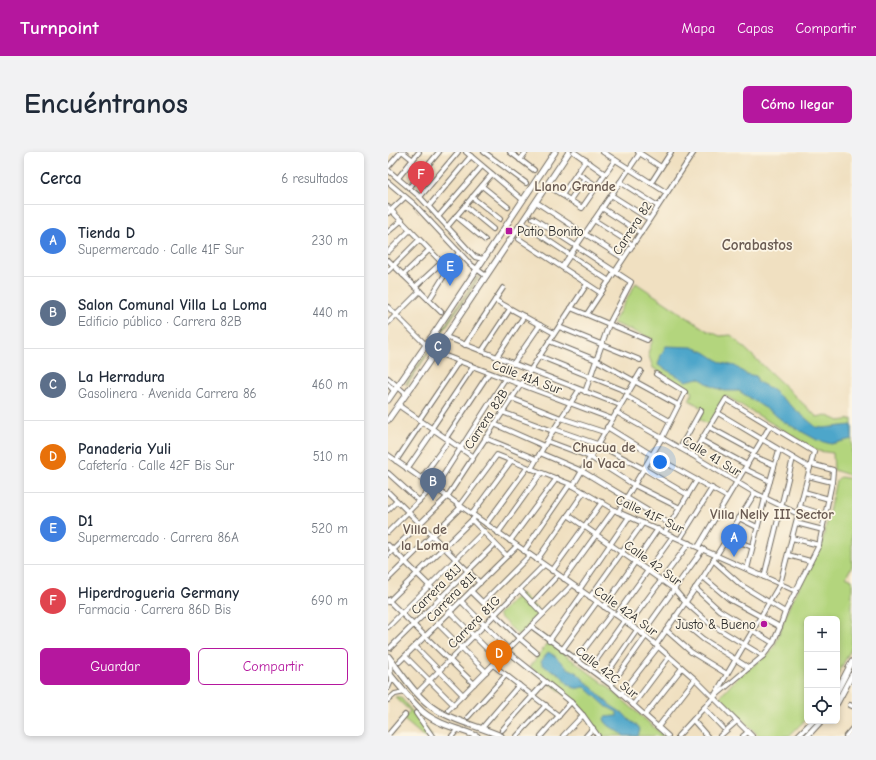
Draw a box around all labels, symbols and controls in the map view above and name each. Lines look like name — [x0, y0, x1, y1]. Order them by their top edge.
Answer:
text: Turnpoint — [20, 17, 99, 39]
text: Mapa — [682, 20, 715, 37]
text: Capas — [737, 20, 773, 37]
text: Compartir — [795, 20, 856, 37]
button: Cómo llegar — [743, 86, 852, 123]
text: Encuéntranos — [24, 88, 188, 120]
pin: F — [408, 161, 434, 194]
text: Cerca — [40, 169, 82, 188]
text: 6 resultados — [281, 171, 348, 186]
district label: Llano Grande — [534, 178, 616, 195]
street label: Carrera 82 — [609, 198, 655, 258]
text: Tienda D — [78, 224, 135, 242]
place label: Patio Bonito — [517, 224, 584, 239]
marker: Patio Bonito — [504, 226, 514, 236]
text: A — [49, 233, 57, 248]
text: 230 m — [312, 233, 348, 248]
district label: Corabastos — [722, 236, 792, 254]
text: Supermercado · Calle 41F Sur — [78, 242, 244, 257]
pin: E — [437, 253, 463, 286]
text: Salon Comunal Villa La Loma — [78, 296, 267, 314]
text: B — [49, 305, 57, 320]
text: 440 m — [312, 305, 348, 320]
text: Edificio público · Carrera 82B — [78, 314, 242, 329]
pin: C — [425, 333, 451, 366]
street label: Calle 41A Sur — [490, 357, 565, 397]
text: La Herradura — [78, 368, 165, 386]
text: C — [49, 377, 57, 392]
text: 460 m — [312, 377, 348, 392]
text: Gasolinera · Avenida Carrera 86 — [78, 386, 257, 401]
street label: Carrera 82B — [461, 386, 511, 452]
street label: Calle 41 Sur — [680, 433, 745, 480]
district label: Chucua de la Vaca — [572, 439, 636, 472]
text: Panaderia Yuli — [78, 440, 171, 458]
text: D — [49, 449, 57, 464]
text: 510 m — [313, 449, 348, 464]
your location — [650, 452, 670, 472]
text: Cafetería · Calle 42F Bis Sur — [78, 458, 234, 473]
pin: B — [420, 468, 446, 501]
street label: Calle 41F Sur — [614, 492, 687, 537]
district label: Villa Nelly III Sector — [710, 506, 834, 523]
text: D1 — [78, 512, 93, 530]
text: E — [49, 521, 57, 536]
text: 520 m — [311, 521, 348, 536]
district label: Villa de la Loma — [401, 521, 449, 554]
pin: A — [721, 524, 747, 557]
text: Supermercado · Carrera 86A — [78, 530, 239, 545]
street label: Calle 42 Sur — [621, 537, 685, 589]
street label: Carrera 81J — [408, 561, 464, 617]
street label: Carrera 81I — [423, 569, 479, 625]
street label: Calle 42A Sur — [591, 583, 662, 640]
text: Hiperdrogueria Germany — [78, 584, 239, 602]
text: F — [49, 593, 57, 608]
text: 690 m — [311, 593, 348, 608]
street label: Carrera 81G — [445, 593, 503, 651]
text: Farmacia · Carrera 86D Bis — [78, 602, 231, 617]
map controls — [804, 616, 840, 724]
button: + — [804, 616, 840, 652]
place label: Justo & Bueno — [675, 617, 756, 632]
marker: Justo & Bueno — [759, 619, 769, 629]
pin: D — [486, 640, 512, 673]
street label: Calle 42C Sur — [573, 643, 642, 702]
button: Guardar — [40, 648, 190, 685]
button: Compartir — [198, 648, 348, 685]
button: − — [804, 652, 840, 688]
button: locate — [804, 688, 840, 724]

